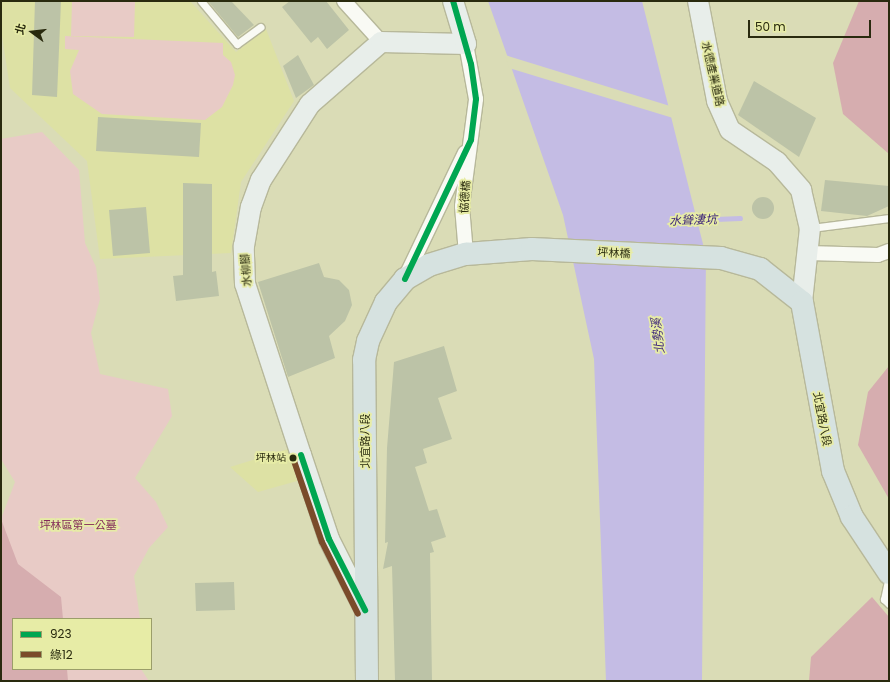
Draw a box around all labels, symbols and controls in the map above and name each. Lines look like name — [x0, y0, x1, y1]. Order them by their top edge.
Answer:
north arrow — [12, 12, 52, 52]
scale bar — [750, 12, 873, 38]
text: 50 m — [755, 18, 786, 35]
text: 北 — [11, 22, 30, 36]
street label: 水德產業道路 — [699, 40, 727, 108]
street label: 協德橋 — [457, 180, 473, 214]
water label: 水聳淒坑 — [669, 212, 717, 228]
street label: 坪林橋 — [597, 246, 631, 260]
street label: 水柳腳 — [238, 253, 254, 287]
water label: 北勢溪 — [649, 317, 667, 355]
street label: 北宜路八段 — [810, 391, 834, 447]
street label: 北宜路八段 — [358, 414, 372, 468]
place label: 坪林站 — [256, 452, 286, 464]
marker: 坪林站 — [288, 453, 298, 463]
park label: 坪林區第一公墓 — [40, 518, 116, 532]
legend — [12, 618, 152, 670]
text: 923 — [50, 625, 72, 642]
text: 綠12 — [50, 646, 73, 663]

